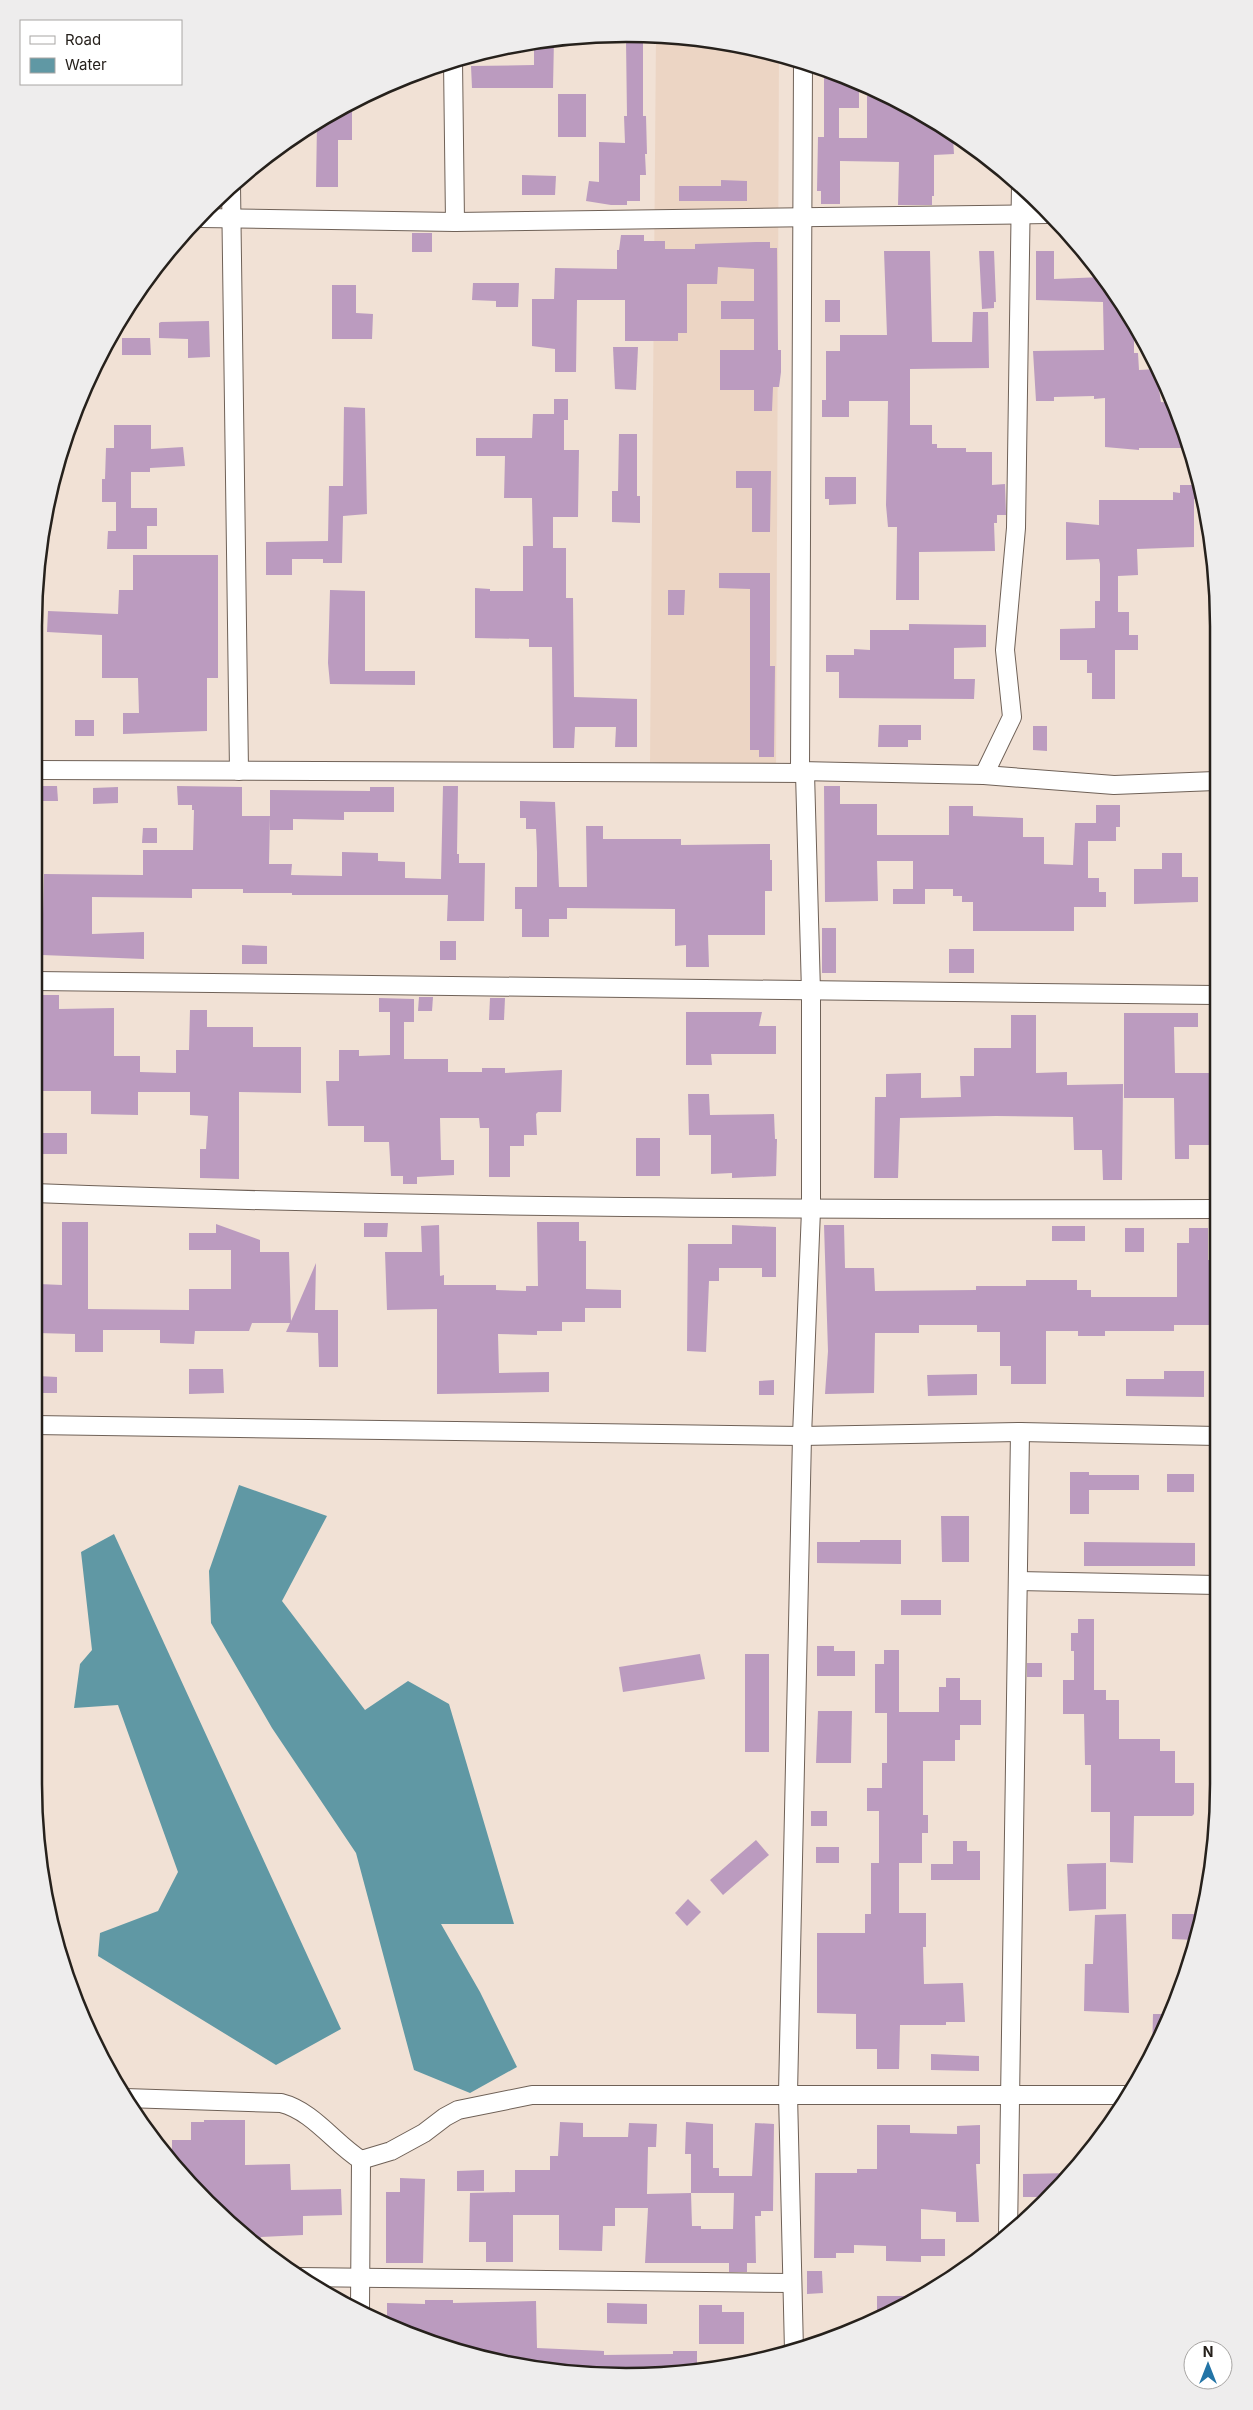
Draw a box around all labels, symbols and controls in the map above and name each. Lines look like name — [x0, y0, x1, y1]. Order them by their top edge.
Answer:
legend — [20, 20, 182, 85]
text: Road — [65, 30, 101, 49]
text: Water — [65, 55, 107, 74]
north arrow — [1183, 2340, 1233, 2390]
text: N — [1203, 2343, 1213, 2360]

